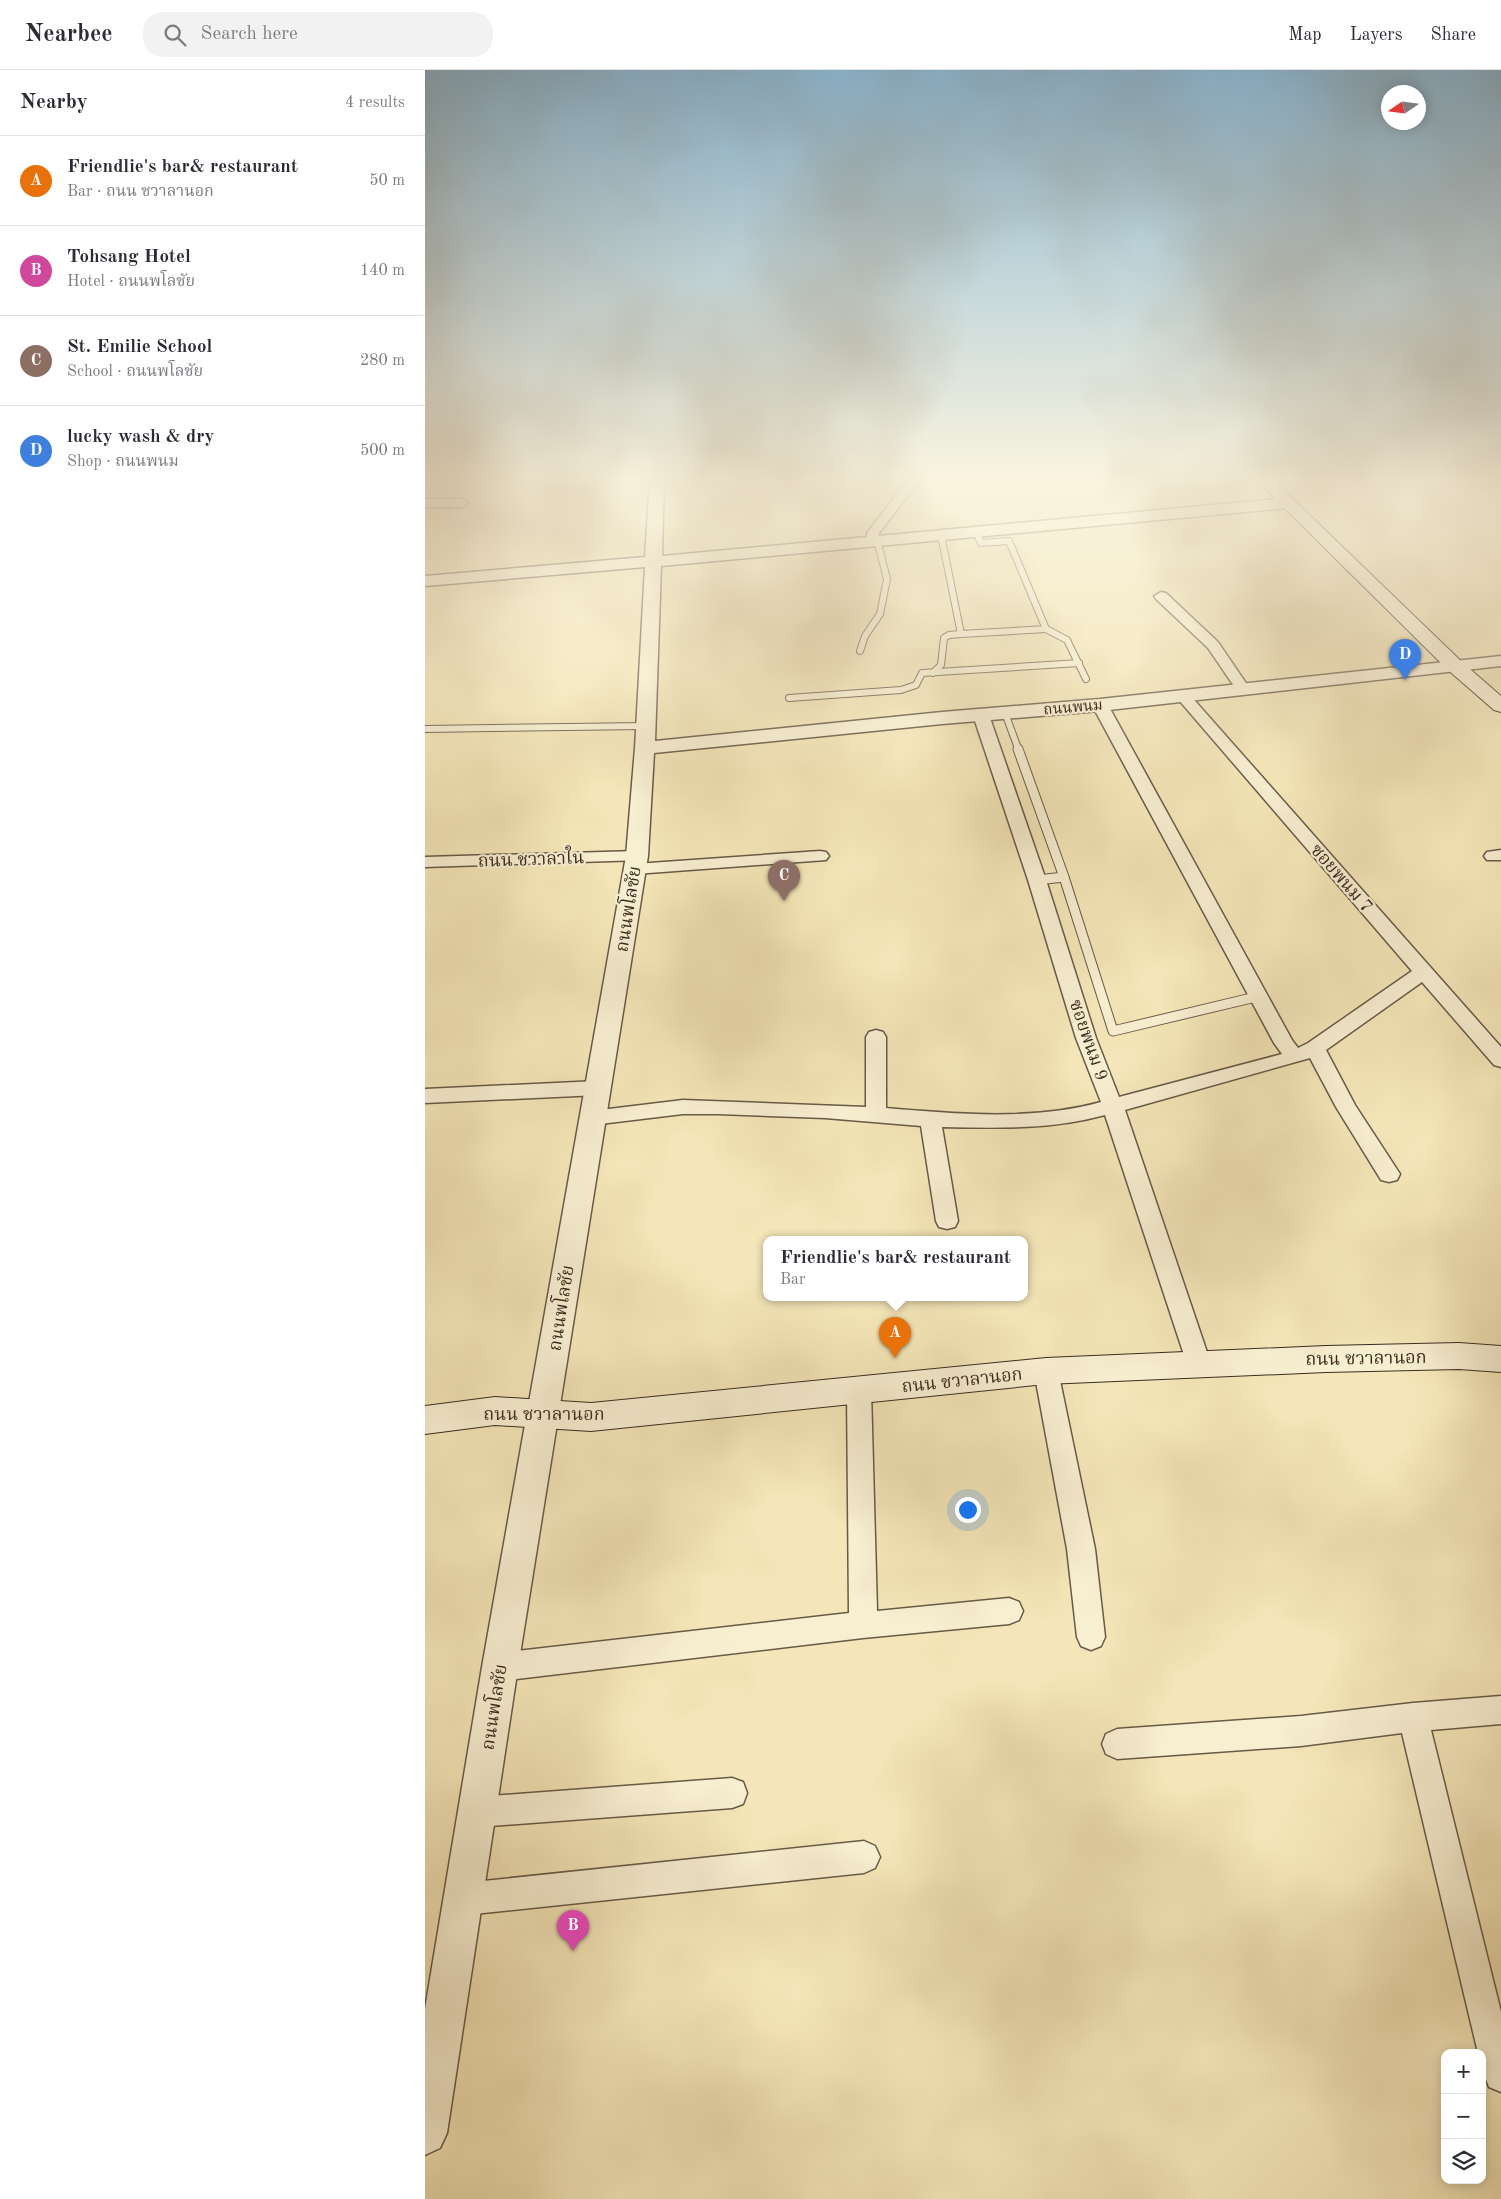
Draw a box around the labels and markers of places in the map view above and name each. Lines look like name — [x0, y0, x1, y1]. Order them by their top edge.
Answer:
pin: D — [1389, 639, 1421, 680]
pin: C — [768, 860, 800, 901]
pin: A — [879, 1317, 911, 1358]
pin: B — [557, 1910, 589, 1951]

